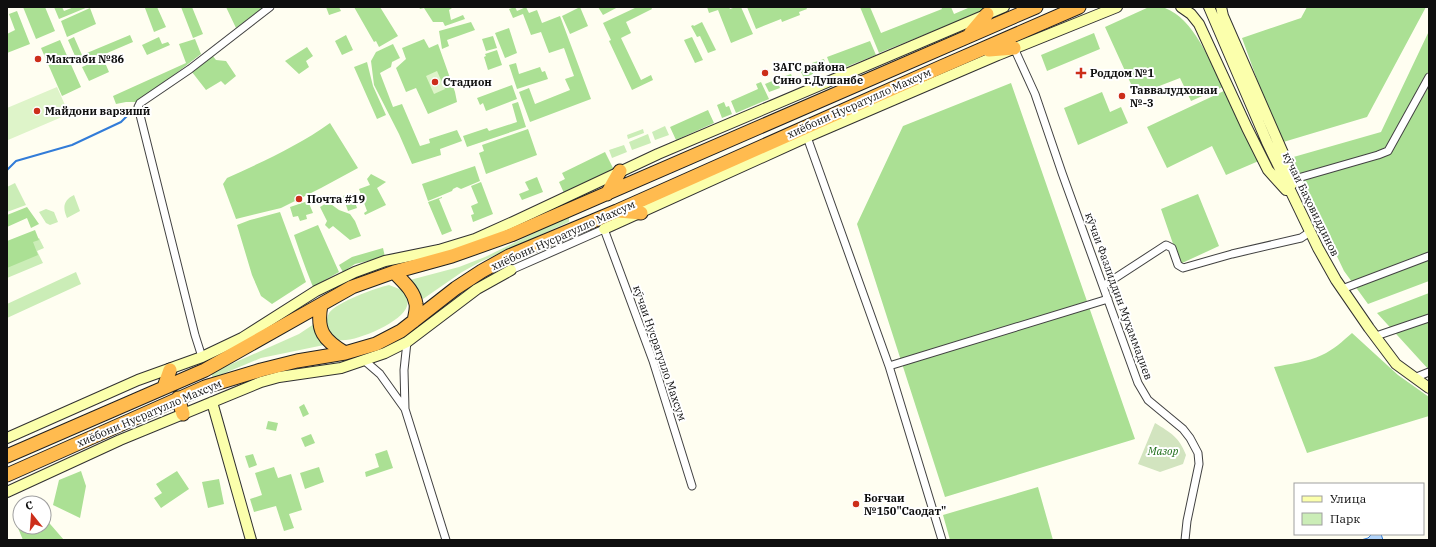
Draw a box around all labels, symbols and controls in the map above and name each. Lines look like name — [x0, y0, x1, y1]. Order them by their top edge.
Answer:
place label: Мактаби №86 — [46, 52, 125, 66]
marker: Мактаби №86 — [33, 54, 43, 64]
place label: ЗАГС района Сино г.Душанбе — [773, 60, 863, 87]
street label: хиёбони Нусратулло Махсум — [785, 65, 933, 141]
place label: Роддом №1 — [1090, 66, 1154, 80]
marker: Роддом №1 — [1075, 67, 1087, 79]
marker: ЗАГС района Сино г.Душанбе — [760, 68, 770, 78]
place label: Стадион — [443, 75, 492, 89]
marker: Стадион — [430, 77, 440, 87]
place label: Таввалудхонаи №-3 — [1130, 83, 1218, 110]
marker: Таввалудхонаи №-3 — [1117, 91, 1127, 101]
place label: Майдони варзишӣ — [45, 104, 151, 118]
marker: Майдони варзишӣ — [32, 106, 42, 116]
street label: кӯчаи Баҳовиддинов — [1280, 150, 1342, 258]
place label: Почта #19 — [307, 192, 365, 206]
marker: Почта #19 — [294, 194, 304, 204]
street label: хиёбони Нусратулло Махсум — [489, 197, 637, 273]
street label: кӯчаи Фазлиддин Муҳаммадиев — [1082, 210, 1156, 382]
street label: кӯчаи Нусратулло Махсум — [630, 283, 690, 423]
street label: хиёбони Нусратулло Махсум — [74, 376, 224, 450]
park label: Мазор — [1147, 444, 1178, 458]
legend — [1294, 483, 1424, 535]
place label: Боғчаи №150"Саодат" — [864, 491, 946, 518]
text: Улица — [1330, 491, 1367, 506]
north arrow — [12, 495, 52, 535]
text: С — [24, 498, 35, 513]
marker: Боғчаи №150"Саодат" — [851, 499, 861, 509]
text: Парк — [1330, 511, 1360, 526]

